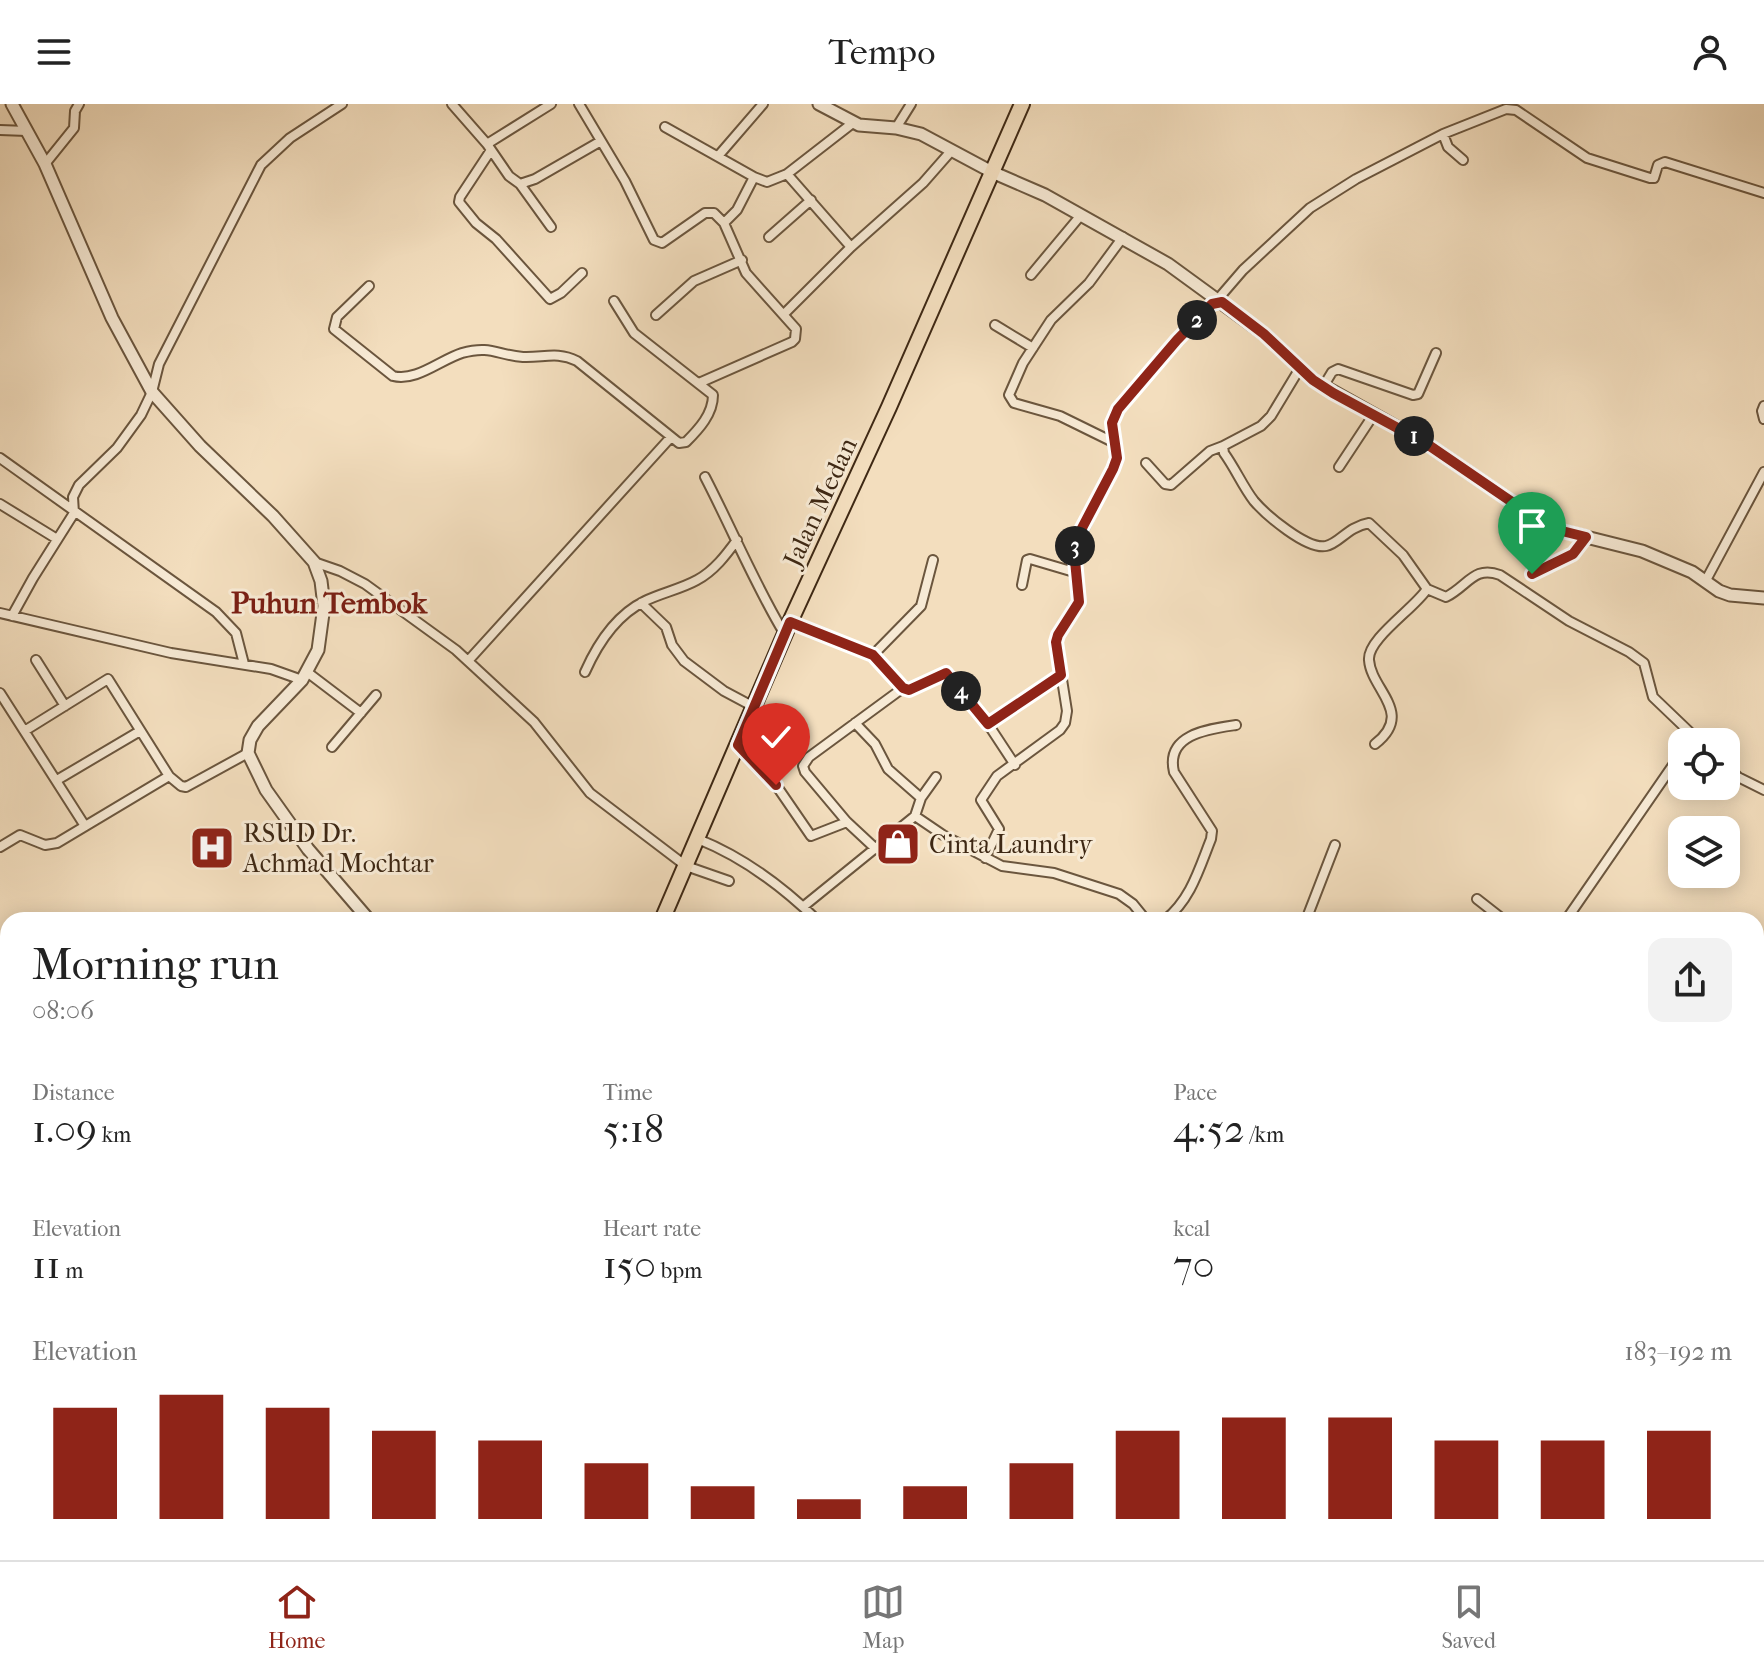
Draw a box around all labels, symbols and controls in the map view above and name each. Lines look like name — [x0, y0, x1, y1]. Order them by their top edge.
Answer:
icon: menu — [32, 30, 76, 74]
icon: person — [1688, 30, 1732, 74]
text: Tempo — [829, 31, 935, 73]
pin: 2 — [1177, 300, 1217, 340]
text: 2 — [1191, 307, 1203, 333]
pin: 1 — [1394, 416, 1434, 456]
text: 1 — [1410, 423, 1418, 449]
street label: Jalan Medan — [776, 433, 864, 573]
pin — [1498, 492, 1566, 574]
icon: arrive — [1510, 504, 1554, 548]
pin: 3 — [1055, 526, 1095, 566]
text: 3 — [1070, 533, 1080, 559]
district label: Puhun Tembok — [231, 586, 428, 621]
pin: 4 — [941, 671, 981, 711]
text: 4 — [955, 678, 968, 704]
pin — [742, 703, 810, 785]
icon: check — [754, 715, 798, 759]
map controls — [1668, 728, 1740, 888]
button: locate — [1668, 728, 1740, 800]
button: layers — [1668, 816, 1740, 888]
place label: RSUD Dr. Achmad Mochtar — [242, 818, 434, 879]
shop icon: Cinta Laundry — [874, 820, 922, 868]
hospital icon: RSUD Dr. Achmad Mochtar — [188, 824, 236, 872]
place label: Cinta Laundry — [929, 829, 1093, 860]
button: share — [1648, 938, 1732, 1022]
text: Morning run — [32, 939, 279, 990]
text: 08:06 — [32, 995, 94, 1026]
text: Distance — [32, 1080, 115, 1106]
text: Time — [603, 1080, 653, 1106]
text: Pace — [1173, 1080, 1217, 1106]
text: 1.09 — [32, 1106, 97, 1152]
text: 5:18 — [603, 1106, 664, 1152]
text: 4:52 — [1173, 1106, 1244, 1152]
text: km — [97, 1122, 131, 1148]
text: /km — [1244, 1122, 1284, 1148]
text: Elevation — [32, 1216, 121, 1242]
text: Heart rate — [603, 1216, 701, 1242]
text: kcal — [1173, 1216, 1210, 1242]
text: 11 — [32, 1242, 61, 1288]
text: 150 — [603, 1242, 656, 1288]
text: 70 — [1173, 1242, 1215, 1288]
text: m — [61, 1258, 84, 1284]
text: bpm — [656, 1258, 702, 1284]
text: Elevation — [32, 1336, 137, 1367]
text: 183–192 m — [1624, 1336, 1732, 1367]
tab: Home — [268, 1580, 325, 1654]
tab: Map — [861, 1580, 905, 1654]
tab: Saved — [1441, 1580, 1496, 1654]

